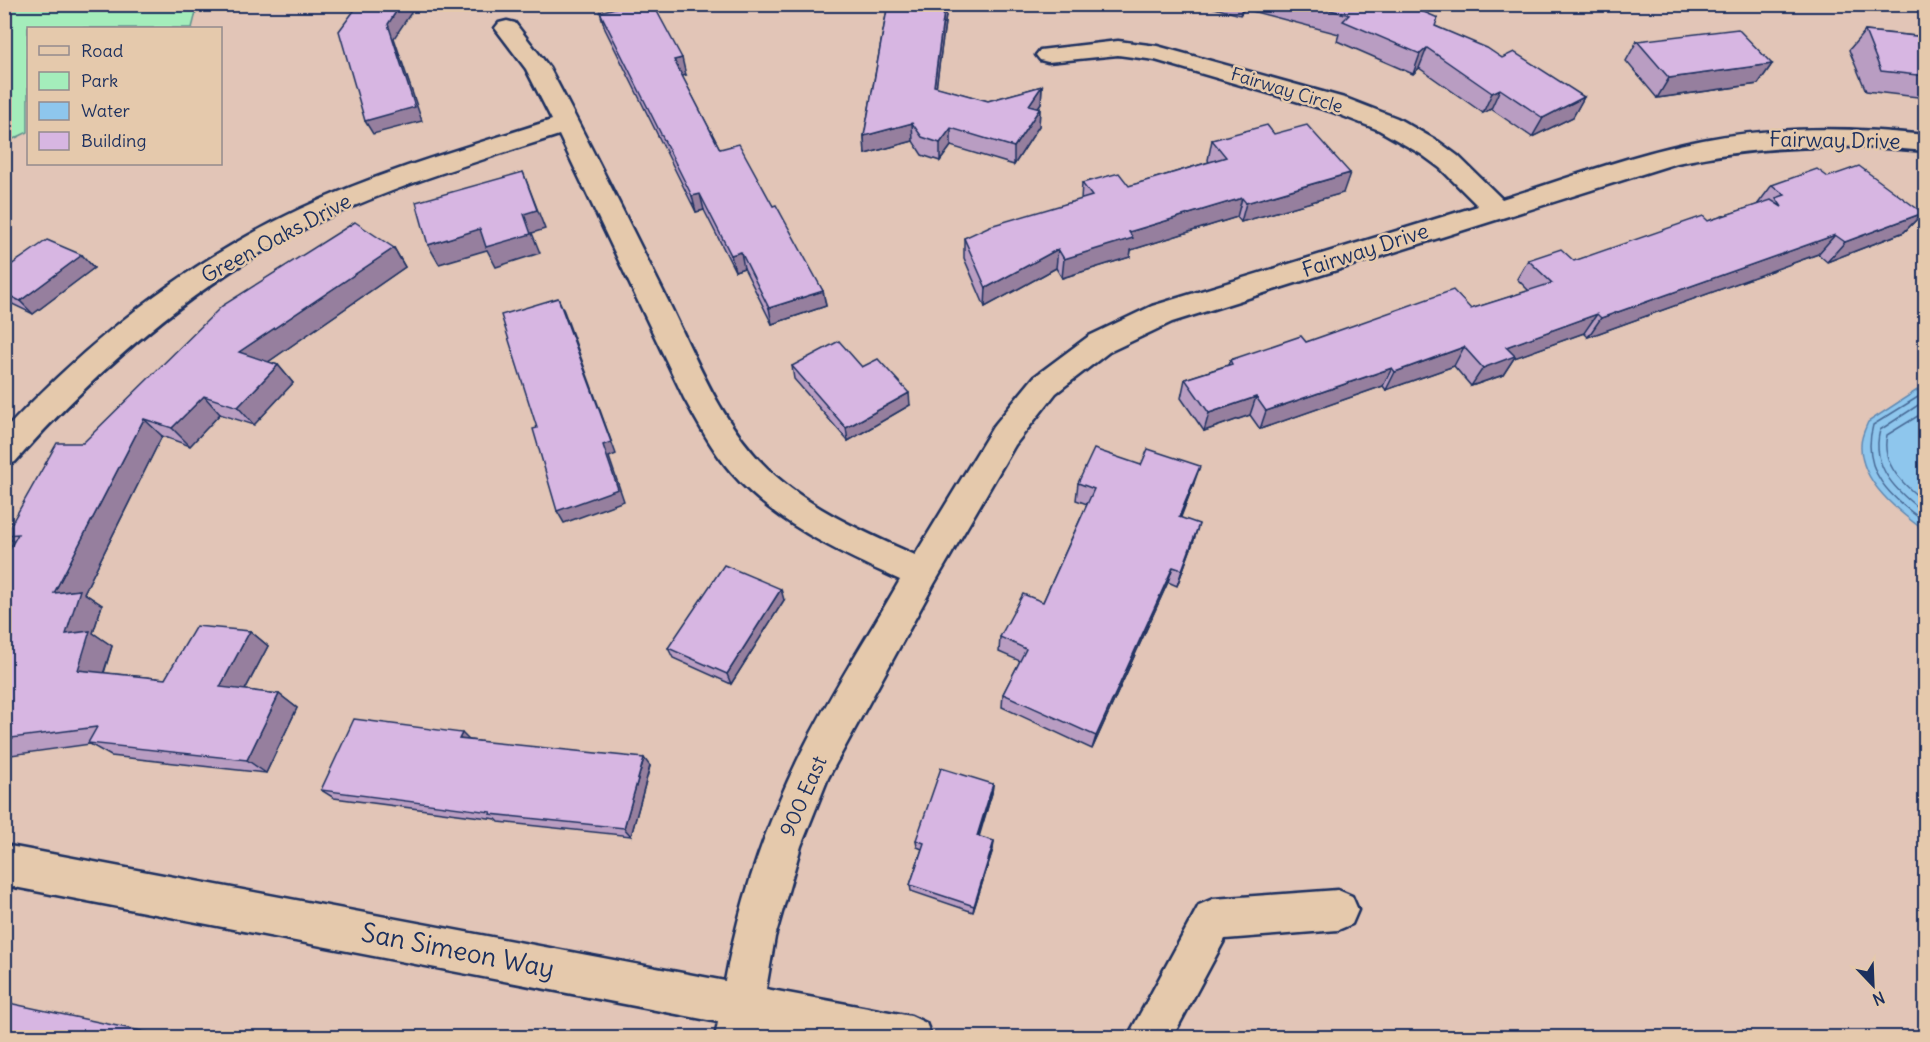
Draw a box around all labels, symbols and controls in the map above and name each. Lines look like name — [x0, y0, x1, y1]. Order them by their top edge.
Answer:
legend — [27, 27, 222, 165]
text: Road — [81, 39, 124, 62]
street label: Fairway Circle — [1228, 62, 1346, 118]
text: Park — [81, 69, 118, 92]
text: Water — [81, 99, 131, 122]
street label: Fairway Drive — [1769, 125, 1901, 155]
text: Building — [81, 129, 146, 152]
street label: Green Oaks Drive — [196, 187, 356, 289]
street label: Fairway Drive — [1298, 217, 1432, 283]
street label: 900 East — [773, 752, 833, 840]
street label: San Simeon Way — [359, 915, 557, 985]
north arrow — [1843, 955, 1903, 1015]
text: N — [1870, 987, 1888, 1010]

